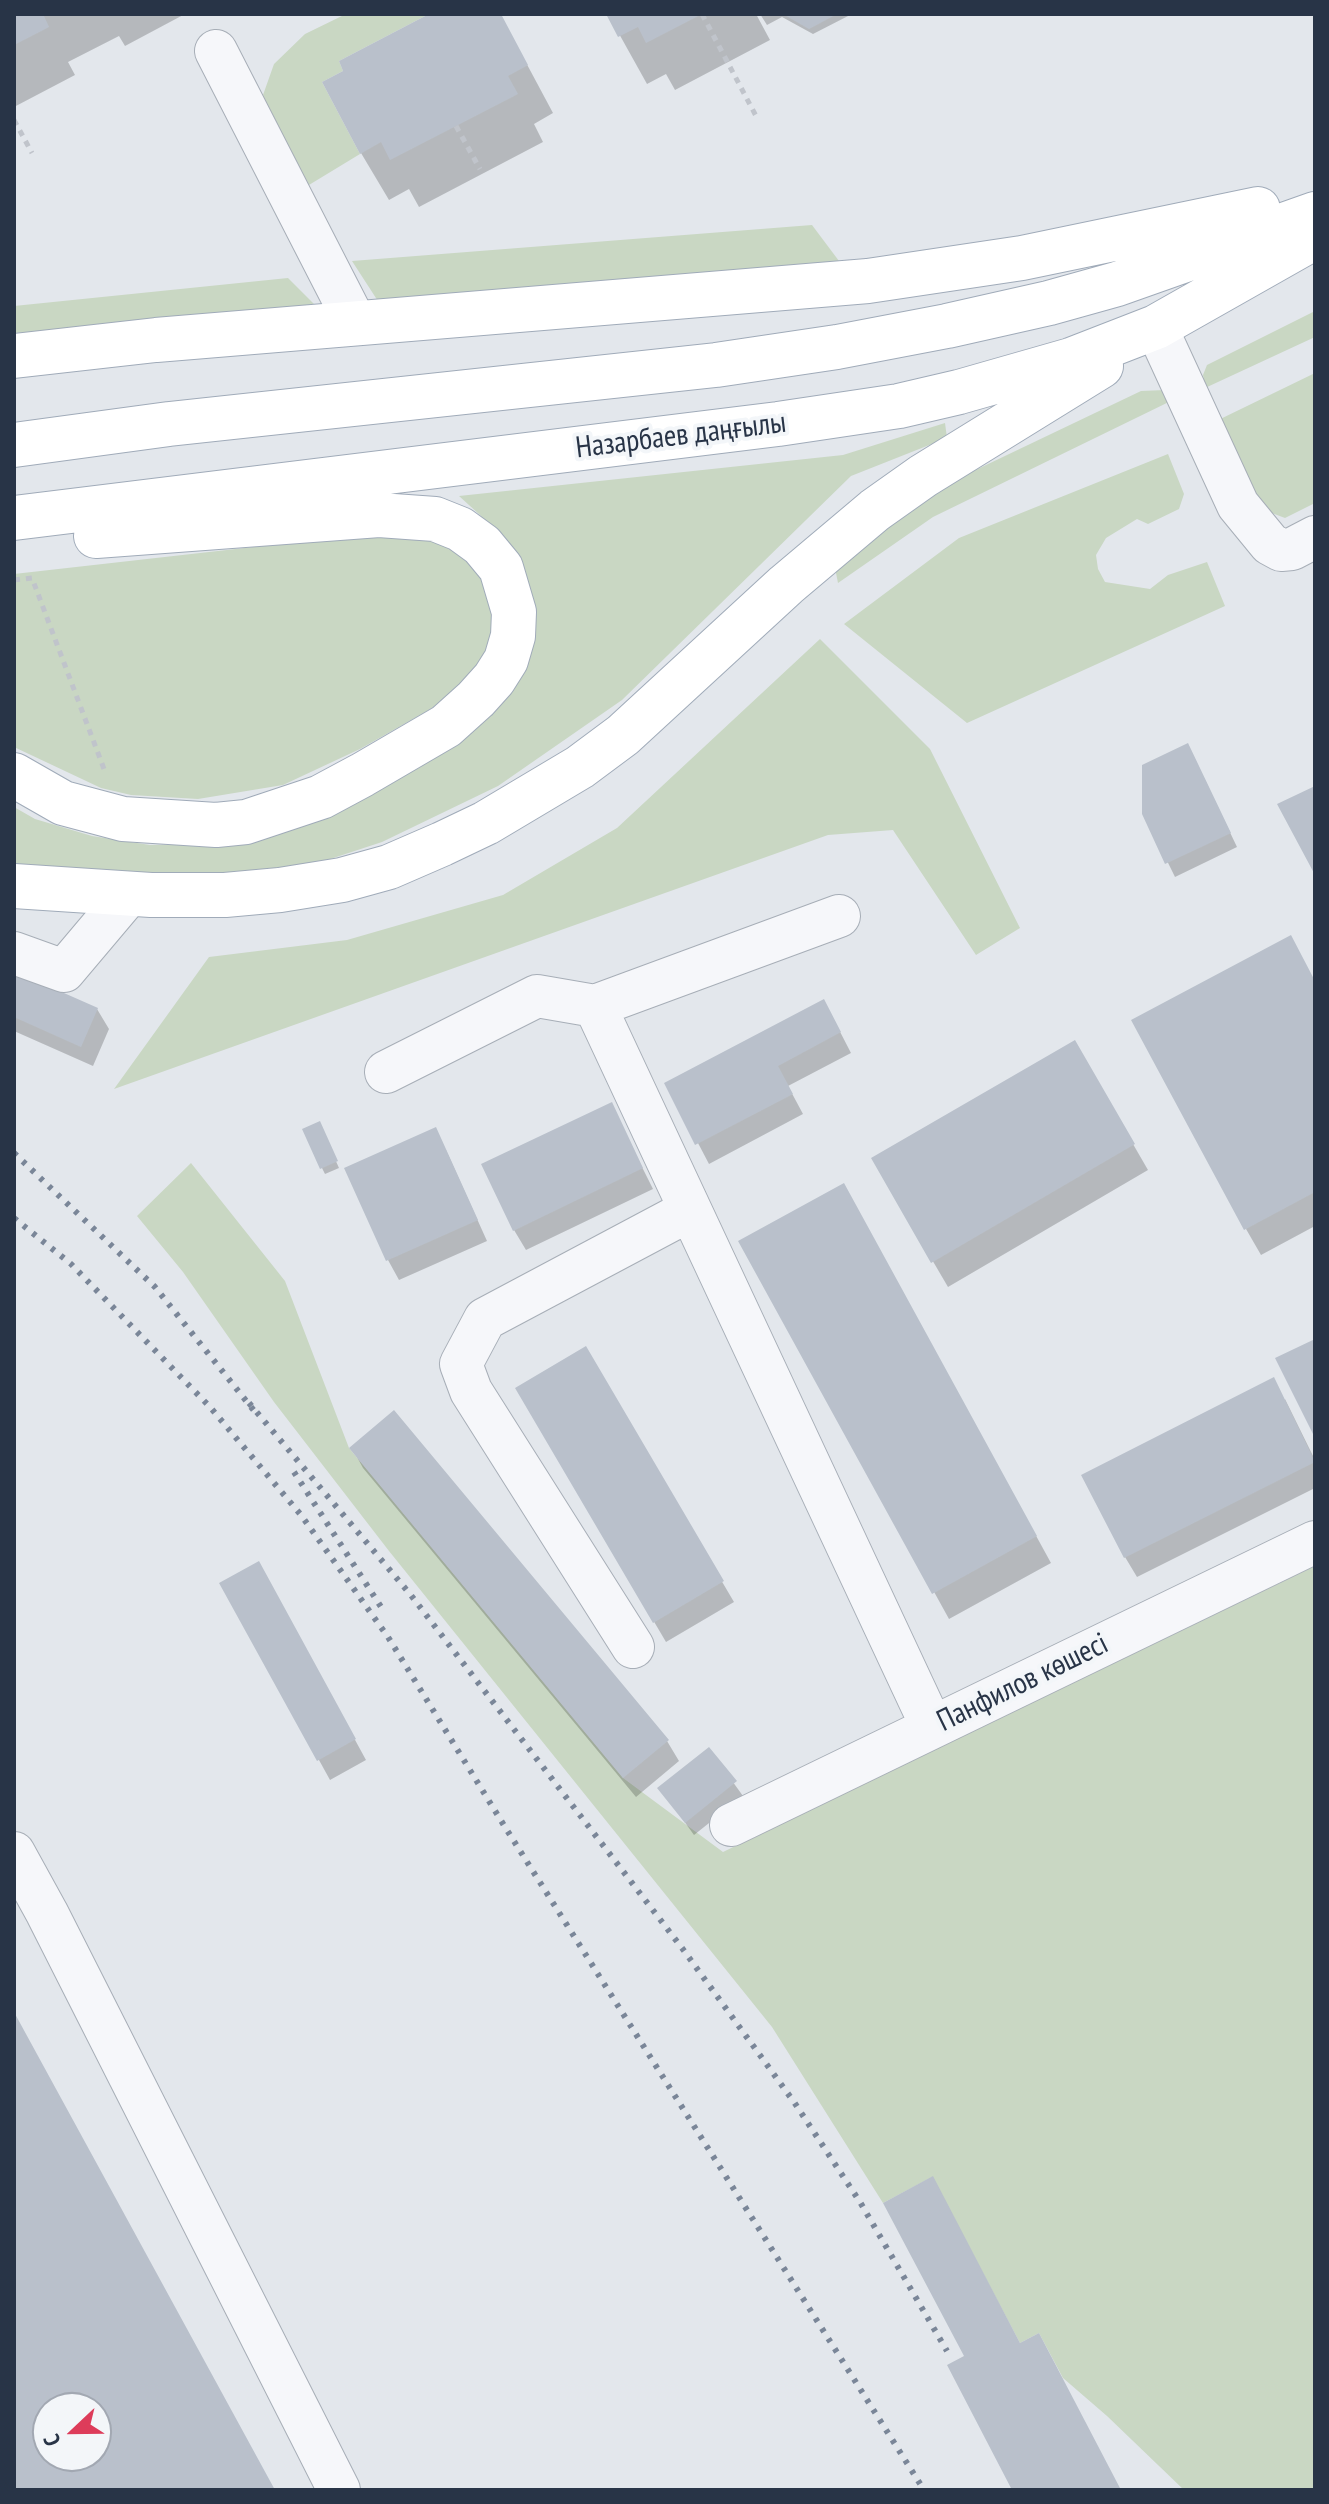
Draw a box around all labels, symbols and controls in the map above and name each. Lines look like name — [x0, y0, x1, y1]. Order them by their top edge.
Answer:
street label: Назарбаев даңғылы — [574, 405, 788, 467]
street label: Панфилов көшесі — [932, 1626, 1114, 1740]
north arrow — [32, 2392, 112, 2472]
text: С — [37, 2430, 66, 2450]

